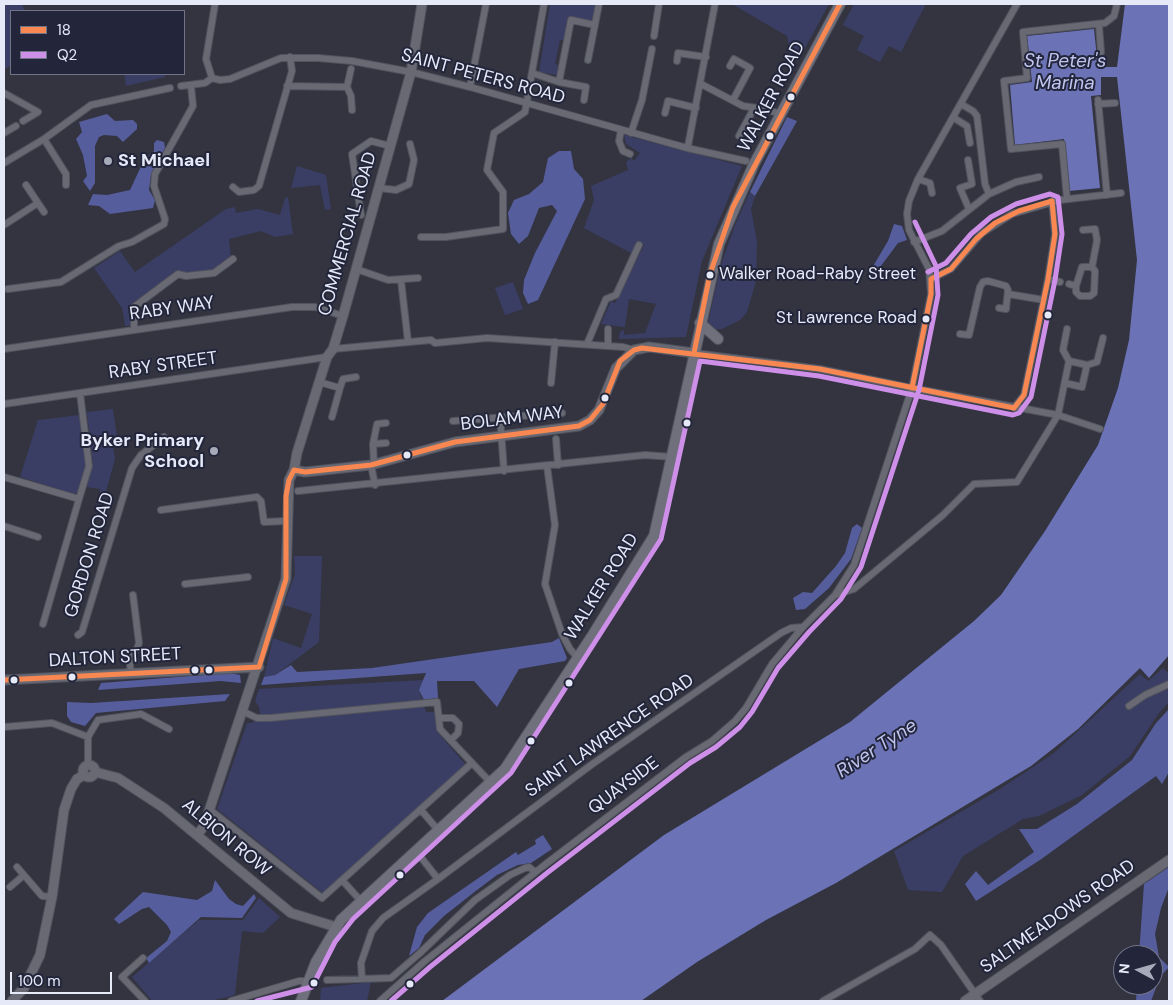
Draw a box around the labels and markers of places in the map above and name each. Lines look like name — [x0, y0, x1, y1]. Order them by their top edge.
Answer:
unlabelled marker — [786, 92, 796, 102]
unlabelled marker — [765, 131, 775, 141]
place label: St Michael — [118, 150, 210, 172]
marker: St Michael — [102, 155, 114, 167]
place label: Walker Road-Raby Street — [719, 265, 916, 285]
marker: Walker Road-Raby Street — [705, 270, 715, 280]
place label: St Lawrence Road — [776, 309, 917, 329]
unlabelled marker — [1043, 310, 1053, 320]
marker: St Lawrence Road — [921, 314, 931, 324]
unlabelled marker — [600, 393, 610, 403]
unlabelled marker — [682, 418, 692, 428]
place label: Byker Primary School — [80, 430, 204, 472]
marker: Byker Primary School — [208, 445, 220, 457]
unlabelled marker — [402, 450, 412, 460]
unlabelled marker — [190, 665, 200, 675]
unlabelled marker — [204, 665, 214, 675]
unlabelled marker — [67, 672, 77, 682]
unlabelled marker — [9, 675, 19, 685]
unlabelled marker — [564, 678, 574, 688]
unlabelled marker — [526, 736, 536, 746]
unlabelled marker — [395, 870, 405, 880]
unlabelled marker — [309, 978, 319, 988]
unlabelled marker — [405, 979, 415, 989]

